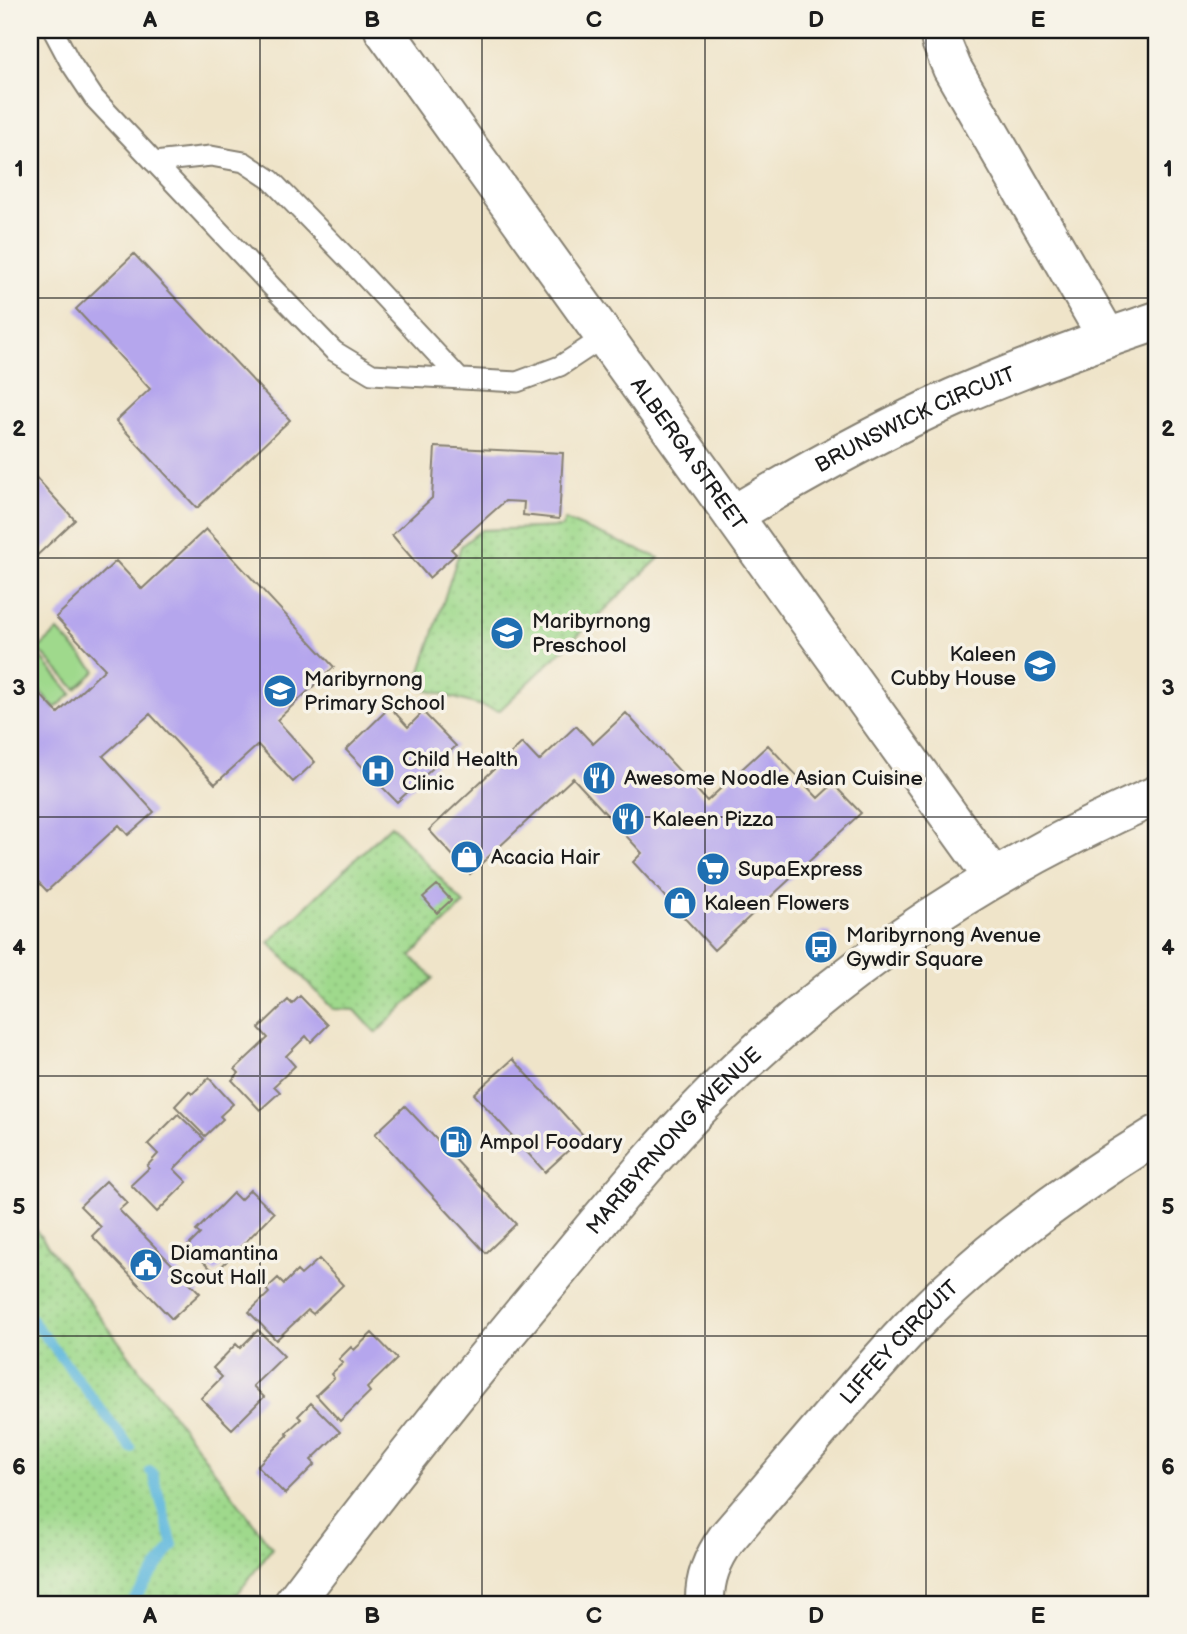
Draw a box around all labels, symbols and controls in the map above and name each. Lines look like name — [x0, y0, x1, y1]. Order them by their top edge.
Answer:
text: A — [142, 6, 158, 34]
text: B — [364, 6, 380, 34]
text: C — [586, 6, 602, 34]
text: D — [808, 6, 824, 34]
text: E — [1031, 6, 1046, 34]
text: 1 — [14, 155, 24, 183]
text: 1 — [1163, 155, 1173, 183]
street label: BRUNSWICK CIRCUIT — [811, 361, 1019, 478]
street label: ALBERGA STREET — [626, 373, 752, 535]
text: 2 — [12, 415, 26, 443]
text: 2 — [1161, 415, 1175, 443]
place label: Maribyrnong Preschool — [532, 609, 651, 658]
school or university icon: Maribyrnong Preschool — [488, 614, 526, 652]
place label: Kaleen Cubby House — [891, 642, 1016, 691]
school or university icon: Kaleen Cubby House — [1021, 647, 1059, 685]
place label: Maribyrnong Primary School — [304, 667, 445, 716]
school or university icon: Maribyrnong Primary School — [261, 672, 299, 710]
text: 3 — [12, 674, 26, 702]
text: 3 — [1161, 674, 1175, 702]
place label: Child Health Clinic — [402, 747, 518, 796]
hospital icon: Child Health Clinic — [359, 752, 397, 790]
restaurant icon: Awesome Noodle Asian Cuisine — [580, 759, 618, 797]
place label: Awesome Noodle Asian Cuisine — [624, 766, 923, 791]
restaurant icon: Kaleen Pizza — [609, 800, 647, 838]
place label: Kaleen Pizza — [652, 807, 774, 832]
shop icon: Acacia Hair — [448, 838, 486, 876]
place label: Acacia Hair — [491, 845, 600, 870]
supermarket icon: SupaExpress — [694, 850, 732, 888]
place label: SupaExpress — [738, 857, 863, 882]
shop icon: Kaleen Flowers — [661, 884, 699, 922]
place label: Kaleen Flowers — [704, 891, 849, 916]
place label: Maribyrnong Avenue Gywdir Square — [846, 923, 1041, 972]
bus stop icon: Maribyrnong Avenue Gywdir Square — [802, 928, 840, 966]
text: 4 — [12, 934, 26, 962]
text: 4 — [1161, 934, 1175, 962]
street label: MARIBYRNONG AVENUE — [581, 1042, 766, 1239]
fuel station icon: Ampol Foodary — [437, 1123, 475, 1161]
place label: Ampol Foodary — [480, 1130, 623, 1155]
text: 5 — [12, 1193, 26, 1221]
text: 5 — [1161, 1193, 1175, 1221]
place label: Diamantina Scout Hall — [170, 1241, 278, 1290]
public building icon: Diamantina Scout Hall — [127, 1246, 165, 1284]
street label: LIFFEY CIRCUIT — [835, 1274, 964, 1409]
text: 6 — [12, 1453, 26, 1481]
text: 6 — [1161, 1453, 1175, 1481]
text: A — [142, 1602, 158, 1630]
text: B — [364, 1602, 380, 1630]
text: C — [586, 1602, 602, 1630]
text: D — [808, 1602, 824, 1630]
text: E — [1031, 1602, 1046, 1630]

